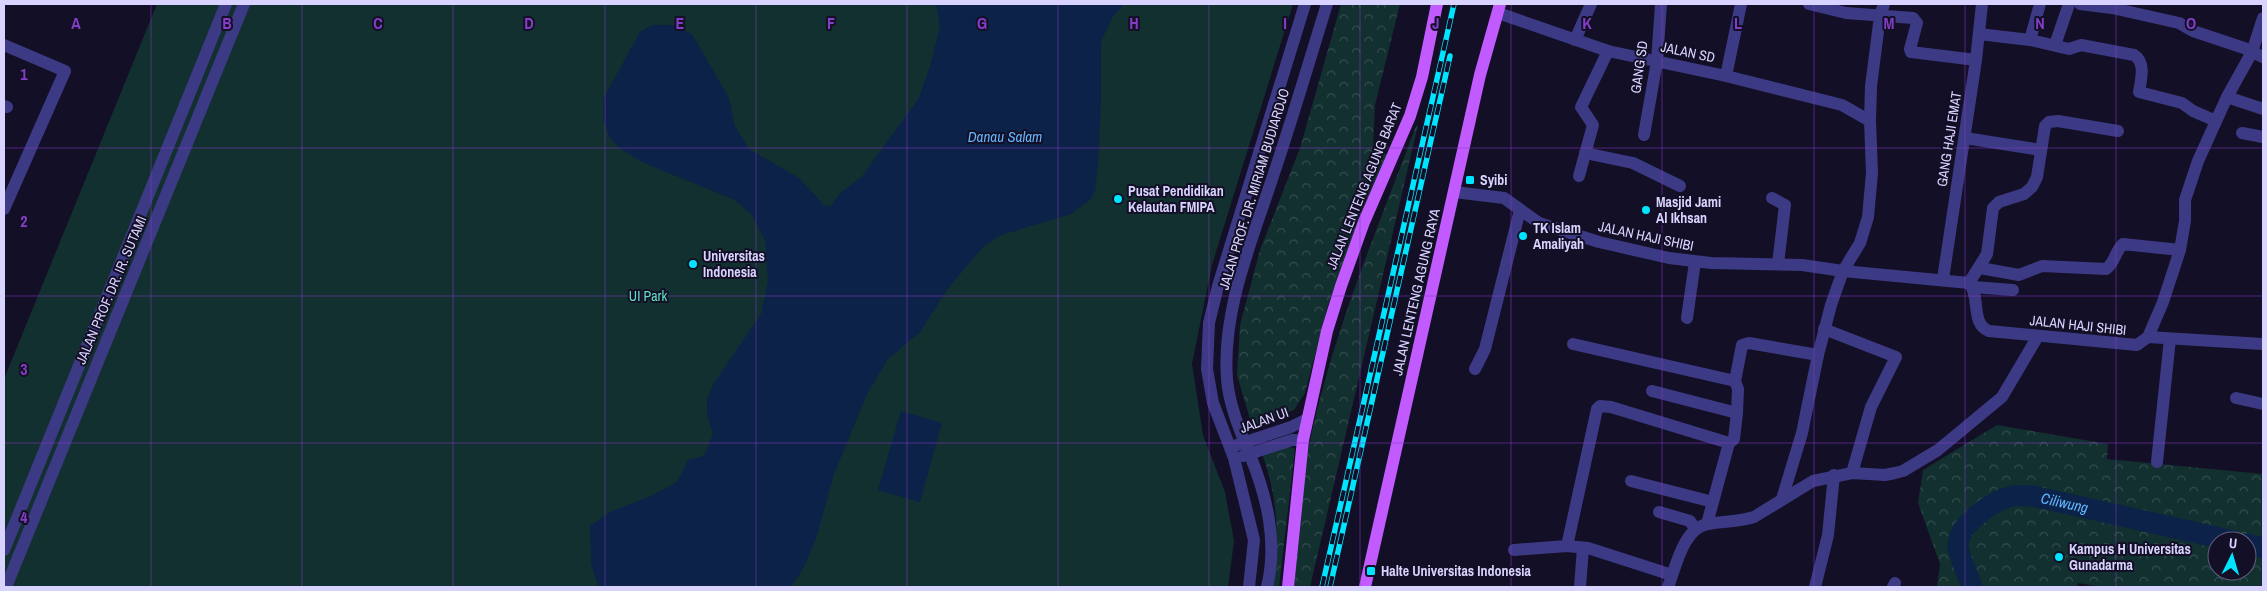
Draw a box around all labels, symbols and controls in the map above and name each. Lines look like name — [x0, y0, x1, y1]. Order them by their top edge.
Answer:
text: A — [71, 12, 81, 34]
text: B — [222, 12, 232, 34]
text: C — [373, 12, 383, 34]
text: D — [524, 12, 534, 34]
text: E — [676, 12, 685, 34]
text: F — [827, 12, 835, 34]
text: G — [977, 12, 987, 34]
text: H — [1129, 12, 1139, 34]
text: I — [1283, 12, 1287, 34]
text: J — [1432, 12, 1440, 34]
text: K — [1582, 12, 1592, 34]
text: L — [1734, 12, 1742, 34]
text: M — [1884, 12, 1895, 34]
text: N — [2035, 12, 2045, 34]
text: O — [2186, 12, 2196, 34]
street label: JALAN SD — [1659, 37, 1717, 67]
street label: GANG SD — [1626, 40, 1652, 94]
text: 1 — [20, 63, 28, 85]
street label: JALAN PROF. DR. MIRIAM BUDIARDJO — [1215, 86, 1293, 292]
street label: GANG HAJI EMAT — [1933, 90, 1965, 188]
street label: JALAN LENTENG AGUNG BARAT — [1322, 100, 1406, 272]
water label: Danau Salam — [968, 126, 1042, 147]
place label: Syibi — [1480, 171, 1507, 189]
marker: Syibi — [1464, 174, 1476, 186]
place label: Pusat Pendidikan Kelautan FMIPA — [1128, 182, 1224, 216]
marker: Pusat Pendidikan Kelautan FMIPA — [1112, 193, 1124, 205]
place label: Masjid Jami Al Ikhsan — [1656, 193, 1721, 227]
marker: Masjid Jami Al Ikhsan — [1640, 204, 1652, 216]
street label: JALAN LENTENG AGUNG RAYA — [1388, 207, 1444, 377]
text: 2 — [20, 210, 28, 232]
street label: JALAN PROF. DR. IR. SUTAMI — [72, 213, 150, 367]
street label: JALAN HAJI SHIBI — [1597, 217, 1695, 255]
place label: TK Islam Amaliyah — [1533, 219, 1584, 253]
marker: TK Islam Amaliyah — [1517, 230, 1529, 242]
place label: Universitas Indonesia — [703, 247, 765, 281]
marker: Universitas Indonesia — [687, 258, 699, 270]
park label: UI Park — [629, 287, 667, 305]
street label: JALAN HAJI SHIBI — [2029, 311, 2127, 339]
text: 3 — [20, 358, 28, 380]
street label: JALAN UI — [1237, 403, 1291, 437]
water label: Ciliwung — [2039, 487, 2090, 518]
text: 4 — [20, 506, 28, 528]
north arrow — [2207, 531, 2257, 581]
text: U — [2228, 534, 2238, 552]
place label: Kampus H Universitas Gunadarma — [2069, 540, 2191, 574]
marker: Kampus H Universitas Gunadarma — [2053, 551, 2065, 563]
place label: Halte Universitas Indonesia — [1381, 562, 1532, 580]
marker: Halte Universitas Indonesia — [1365, 565, 1377, 577]

